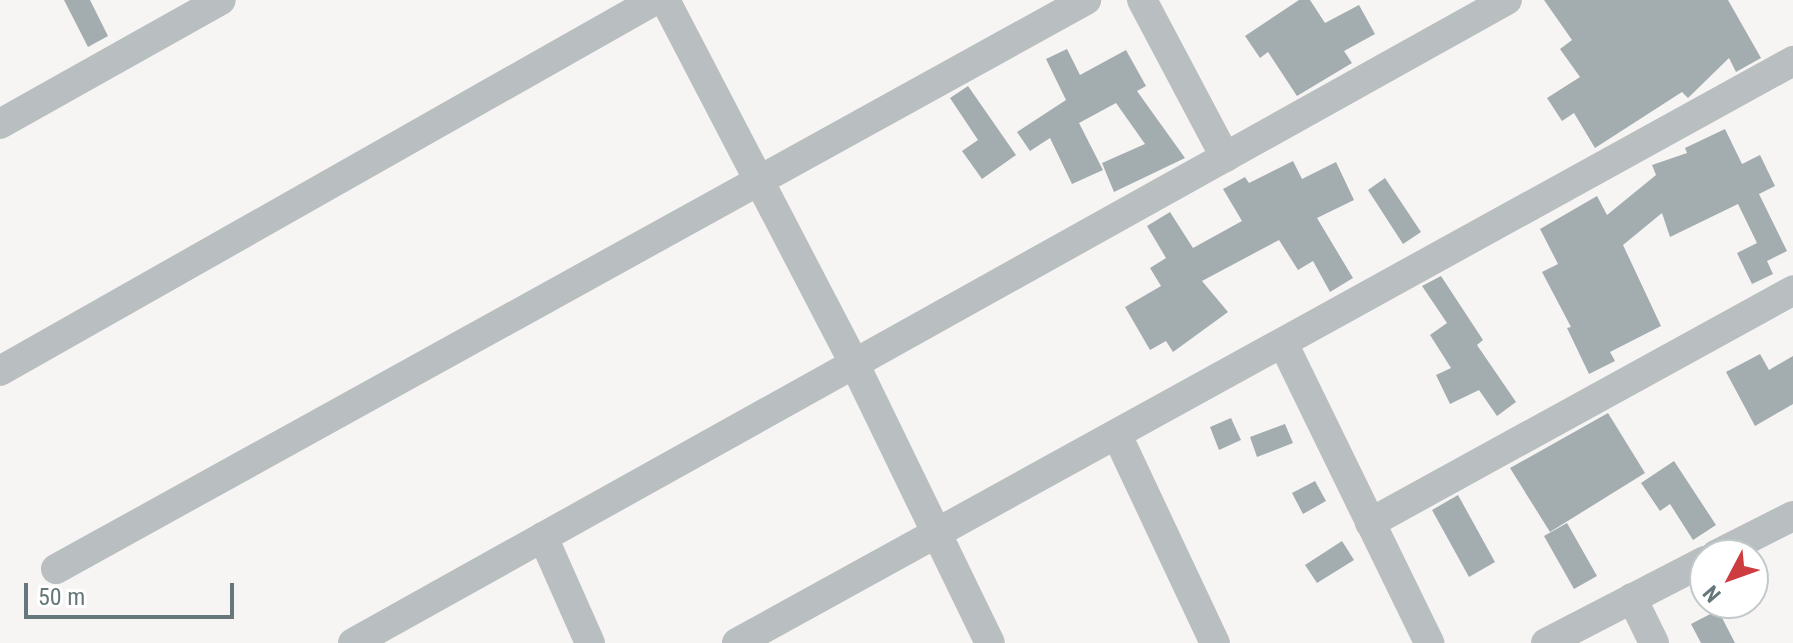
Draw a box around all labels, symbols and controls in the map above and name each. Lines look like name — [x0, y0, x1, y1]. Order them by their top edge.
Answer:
north arrow — [1689, 539, 1769, 619]
scale bar — [28, 567, 238, 617]
text: N — [1698, 580, 1726, 607]
text: 50 m — [38, 583, 85, 611]

